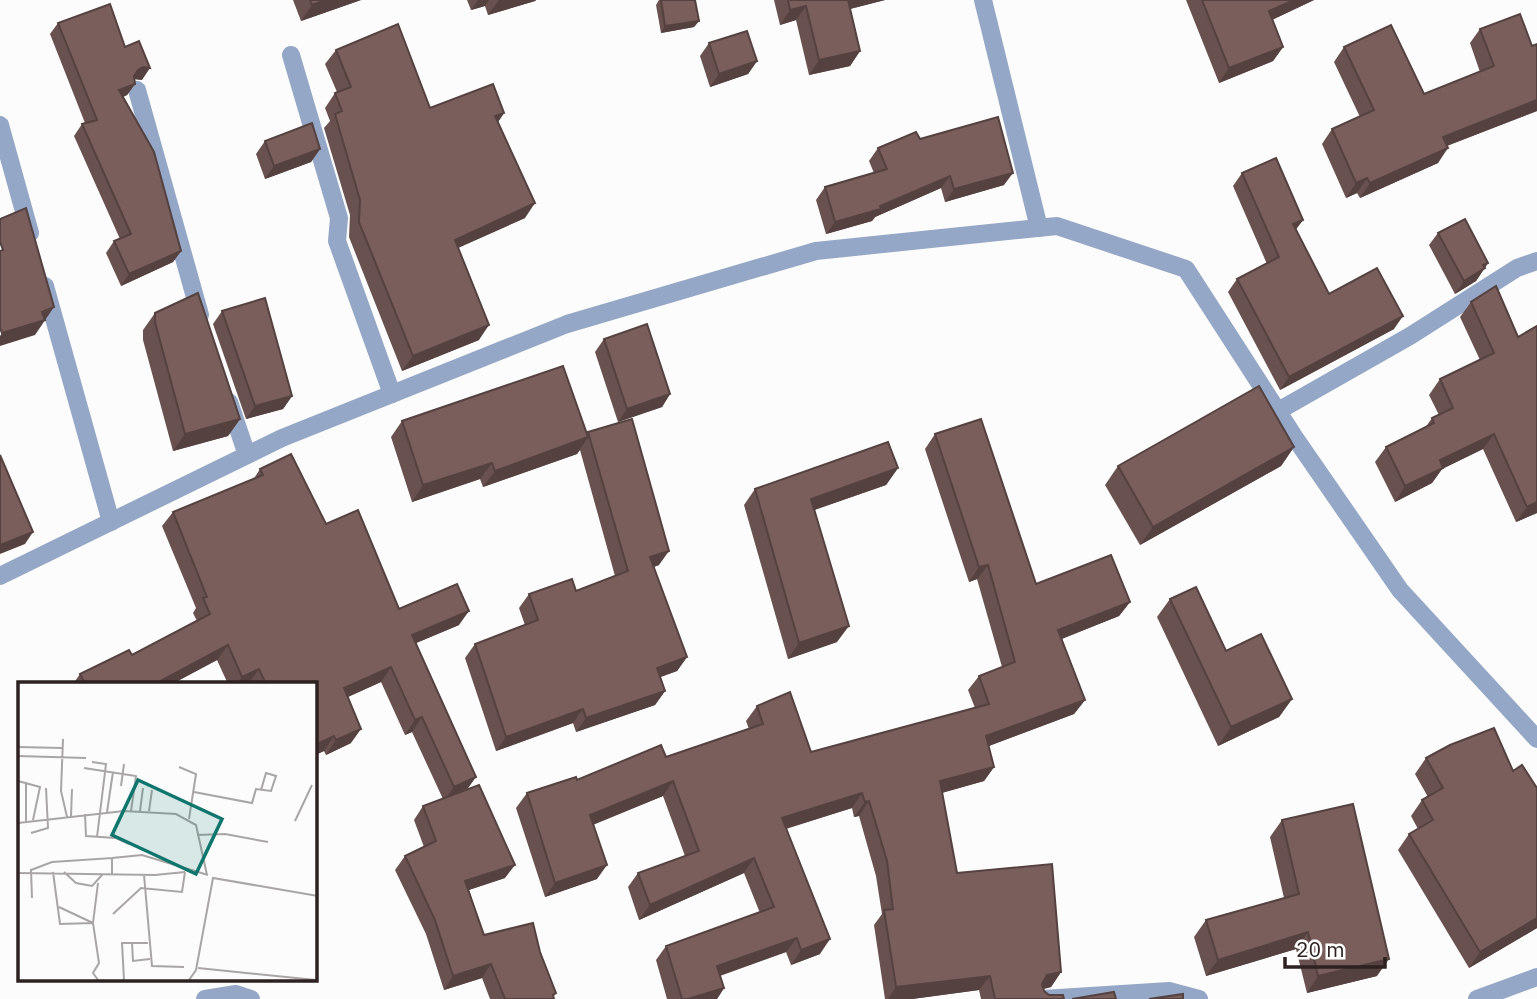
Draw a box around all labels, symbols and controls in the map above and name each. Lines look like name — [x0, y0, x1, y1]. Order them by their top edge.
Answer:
inset map — [18, 682, 317, 982]
scale bar — [1285, 926, 1385, 970]
text: 20 m — [1296, 935, 1345, 963]

